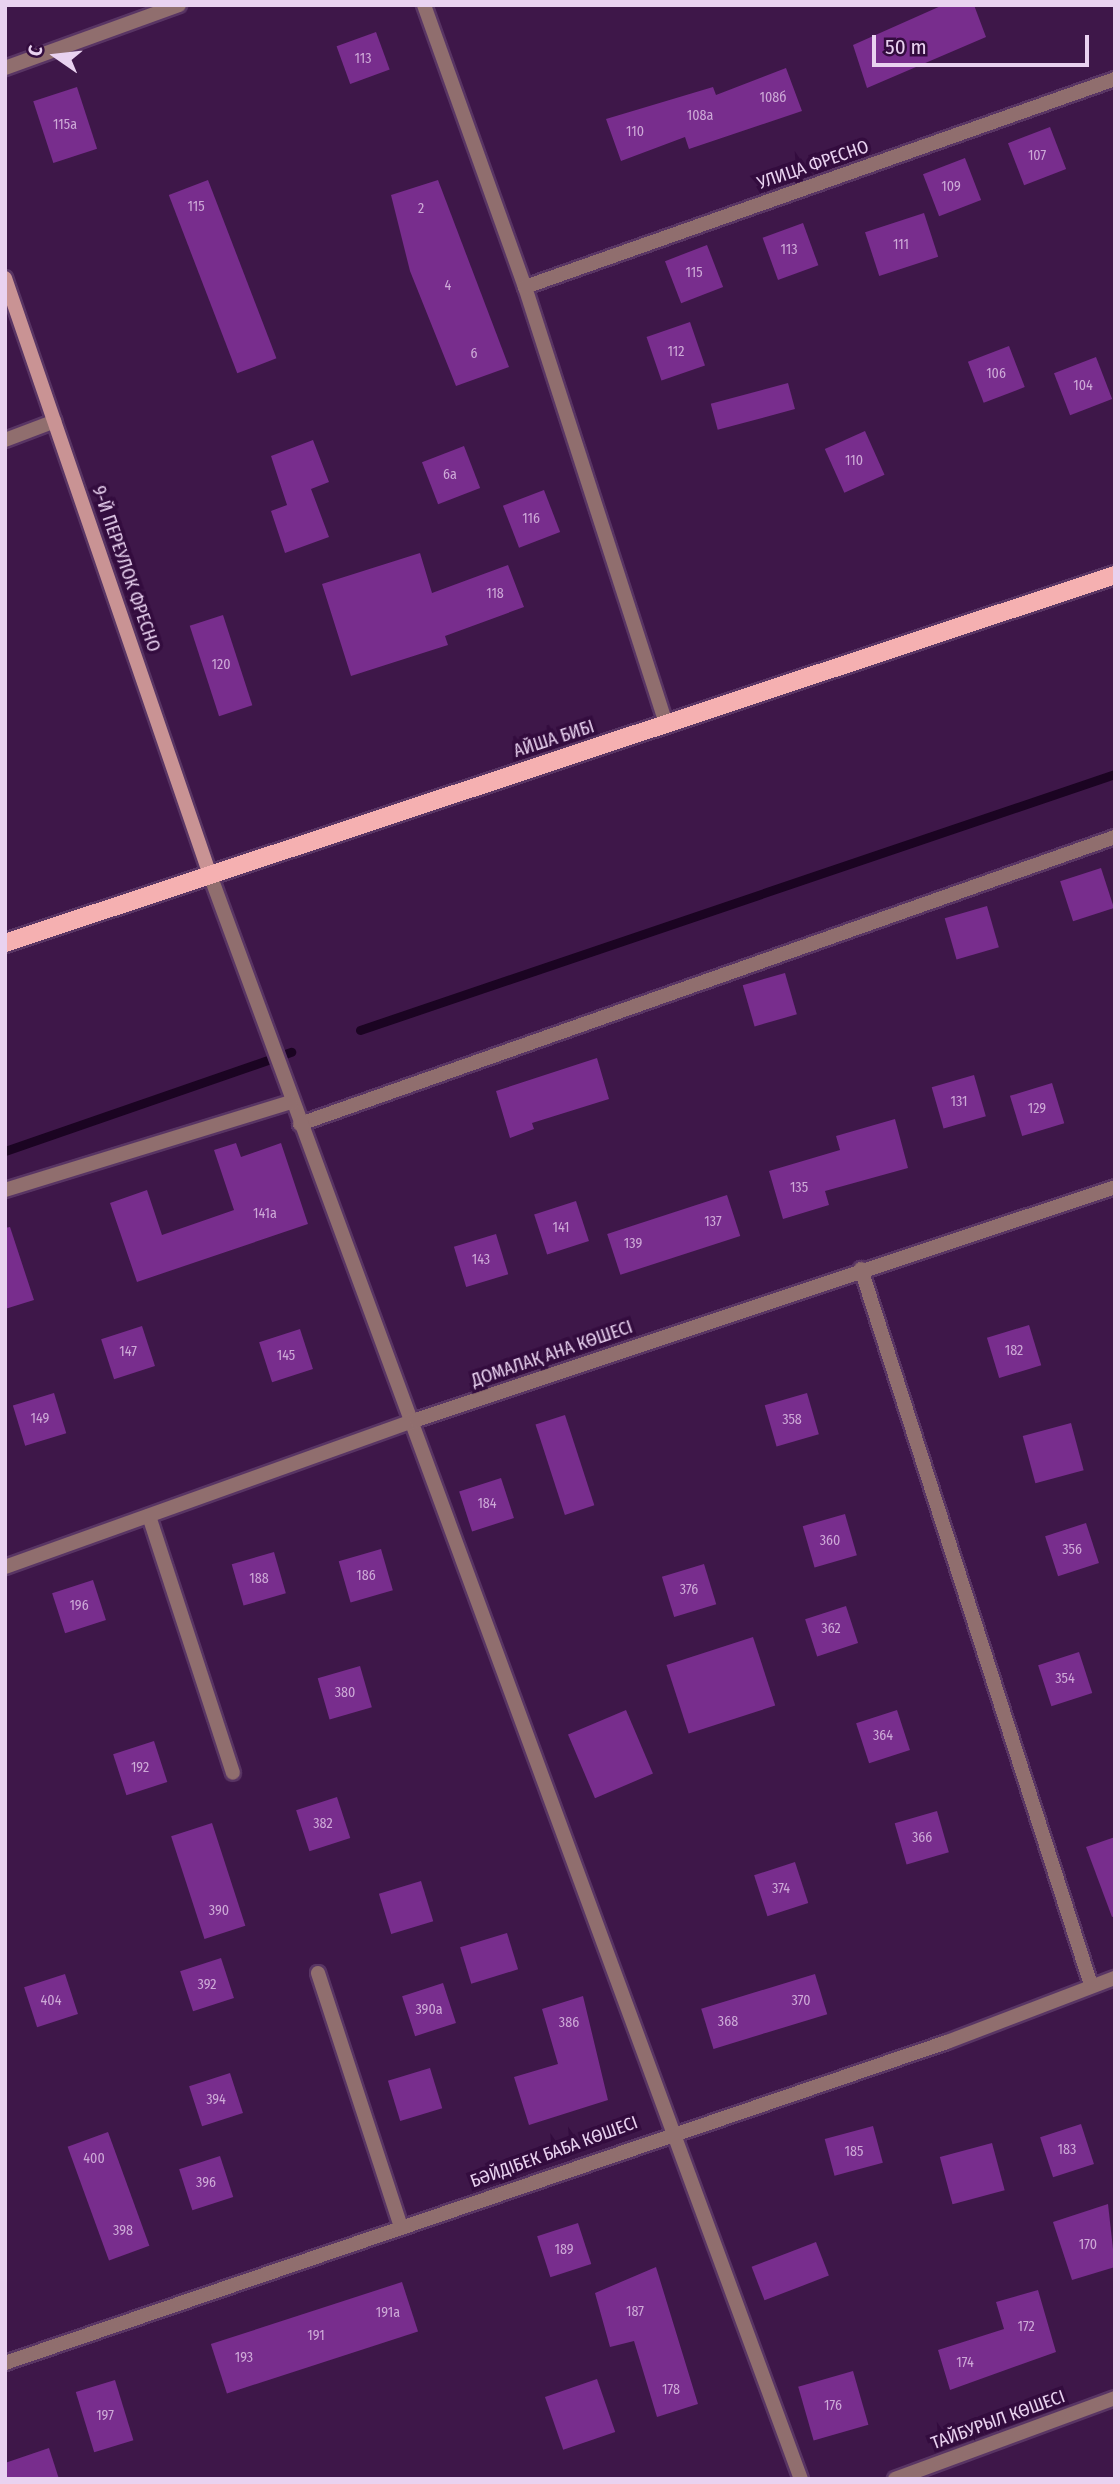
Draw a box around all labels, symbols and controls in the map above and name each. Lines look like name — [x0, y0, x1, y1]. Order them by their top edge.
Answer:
north arrow — [21, 21, 91, 91]
scale bar — [875, 21, 1092, 65]
text: 50 m — [885, 34, 927, 60]
text: С — [23, 43, 48, 58]
house number: 113 — [354, 51, 372, 67]
house number: 108б — [759, 90, 787, 106]
house number: 108а — [687, 108, 713, 124]
house number: 115а — [53, 117, 77, 133]
house number: 110 — [626, 124, 644, 140]
street label: УЛИЦА ФРЕСНО — [754, 136, 872, 194]
house number: 107 — [1028, 148, 1046, 164]
house number: 109 — [941, 179, 961, 195]
house number: 115 — [187, 199, 205, 215]
house number: 2 — [418, 201, 424, 217]
house number: 111 — [893, 237, 909, 253]
house number: 113 — [780, 242, 798, 258]
house number: 115 — [685, 265, 703, 281]
house number: 4 — [445, 278, 451, 294]
house number: 112 — [668, 344, 684, 360]
house number: 6 — [471, 346, 477, 362]
house number: 106 — [986, 366, 1006, 382]
house number: 104 — [1073, 378, 1093, 394]
house number: 110 — [845, 453, 863, 469]
house number: 6а — [443, 467, 457, 483]
street label: 9-Й ПЕРЕУЛОК ФРЕСНО — [87, 483, 165, 655]
house number: 116 — [522, 511, 540, 527]
house number: 118 — [486, 586, 504, 602]
house number: 120 — [212, 657, 230, 673]
street label: АЙША БИБІ — [511, 716, 597, 762]
house number: 131 — [951, 1094, 967, 1110]
house number: 129 — [1028, 1101, 1046, 1117]
house number: 135 — [790, 1180, 808, 1196]
house number: 141а — [253, 1206, 277, 1222]
house number: 137 — [704, 1214, 722, 1230]
house number: 141 — [553, 1220, 569, 1236]
house number: 139 — [624, 1236, 642, 1252]
house number: 143 — [472, 1252, 490, 1268]
street label: ДОМАЛАҚ АНА КӨШЕСІ — [469, 1316, 635, 1392]
house number: 182 — [1005, 1343, 1023, 1359]
house number: 147 — [119, 1344, 137, 1360]
house number: 145 — [277, 1348, 295, 1364]
house number: 149 — [31, 1411, 49, 1427]
house number: 358 — [782, 1412, 802, 1428]
house number: 184 — [477, 1496, 497, 1512]
house number: 360 — [820, 1533, 840, 1549]
house number: 356 — [1062, 1542, 1082, 1558]
house number: 186 — [356, 1568, 376, 1584]
house number: 188 — [249, 1571, 269, 1587]
house number: 376 — [680, 1582, 698, 1598]
house number: 196 — [69, 1598, 89, 1614]
house number: 362 — [821, 1621, 841, 1637]
house number: 354 — [1055, 1671, 1075, 1687]
house number: 380 — [335, 1685, 355, 1701]
house number: 364 — [873, 1728, 893, 1744]
house number: 192 — [131, 1760, 149, 1776]
house number: 382 — [313, 1816, 333, 1832]
house number: 366 — [912, 1830, 932, 1846]
house number: 374 — [772, 1881, 790, 1897]
house number: 390 — [209, 1903, 229, 1919]
house number: 392 — [198, 1977, 216, 1993]
house number: 404 — [41, 1993, 61, 2009]
house number: 370 — [791, 1993, 811, 2009]
house number: 390а — [415, 2002, 443, 2018]
house number: 368 — [718, 2014, 738, 2030]
house number: 386 — [559, 2015, 579, 2031]
house number: 394 — [206, 2092, 226, 2108]
street label: БӘЙДІБЕК БАБА КӨШЕСІ — [467, 2112, 641, 2192]
house number: 183 — [1058, 2142, 1076, 2158]
house number: 185 — [845, 2144, 863, 2160]
house number: 400 — [83, 2151, 105, 2167]
house number: 396 — [196, 2175, 216, 2191]
house number: 398 — [113, 2223, 133, 2239]
house number: 170 — [1079, 2237, 1097, 2253]
house number: 189 — [554, 2242, 574, 2258]
house number: 187 — [626, 2304, 644, 2320]
house number: 191а — [376, 2305, 400, 2321]
house number: 172 — [1017, 2319, 1035, 2335]
house number: 191 — [307, 2328, 325, 2344]
house number: 193 — [235, 2350, 253, 2366]
house number: 174 — [956, 2355, 974, 2371]
house number: 178 — [662, 2382, 680, 2398]
street label: ТАЙБУРЫЛ КӨШЕСІ — [928, 2386, 1068, 2454]
house number: 176 — [824, 2398, 842, 2414]
house number: 197 — [96, 2408, 114, 2424]

